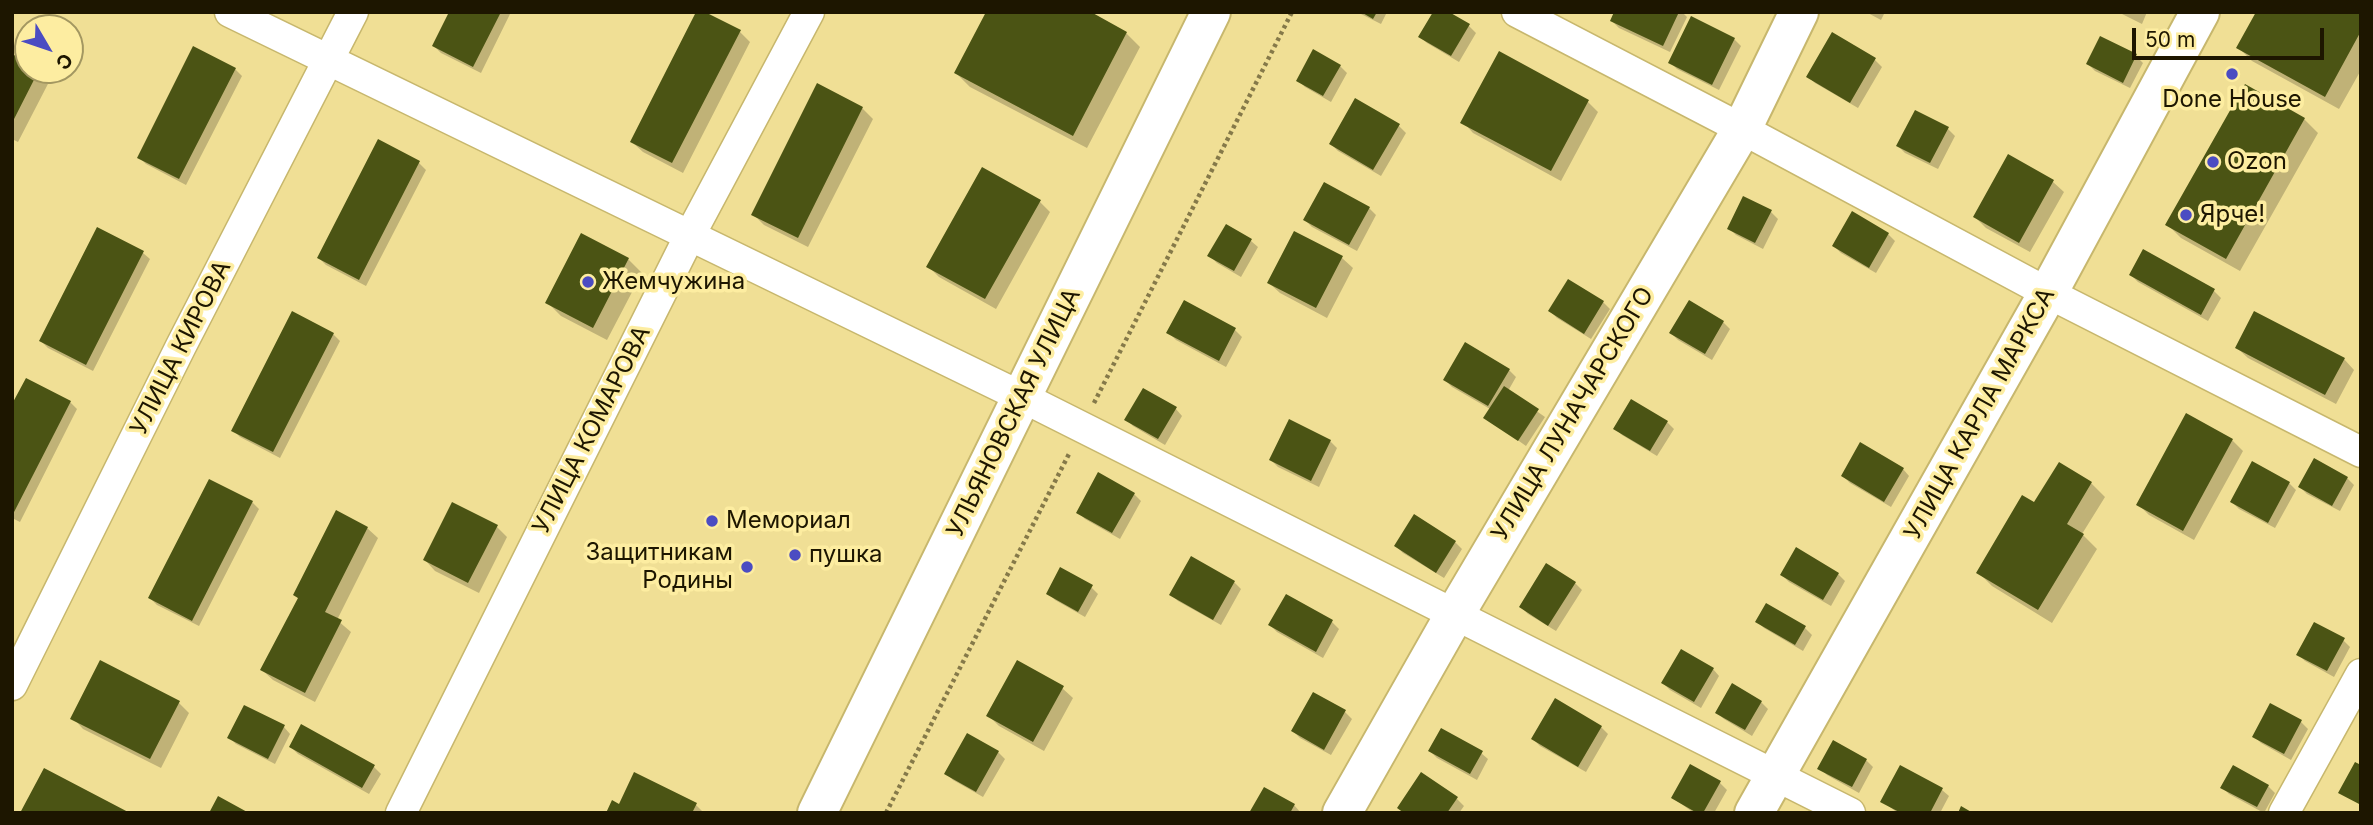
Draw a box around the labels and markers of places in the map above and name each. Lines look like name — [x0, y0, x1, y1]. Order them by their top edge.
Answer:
marker: Done House — [2224, 66, 2240, 82]
place label: Done House — [2162, 86, 2302, 114]
place label: Ozon — [2227, 148, 2287, 176]
marker: Ozon — [2205, 154, 2221, 170]
place label: Ярче! — [2200, 201, 2265, 229]
marker: Ярче! — [2178, 207, 2194, 223]
place label: Жемчужина — [602, 268, 745, 296]
marker: Жемчужина — [580, 274, 596, 290]
place label: Мемориал — [726, 507, 851, 535]
marker: Мемориал — [704, 513, 720, 529]
place label: Защитникам Родины — [586, 539, 733, 595]
place label: пушка — [809, 541, 882, 569]
marker: пушка — [787, 547, 803, 563]
marker: Защитникам Родины — [739, 559, 755, 575]

